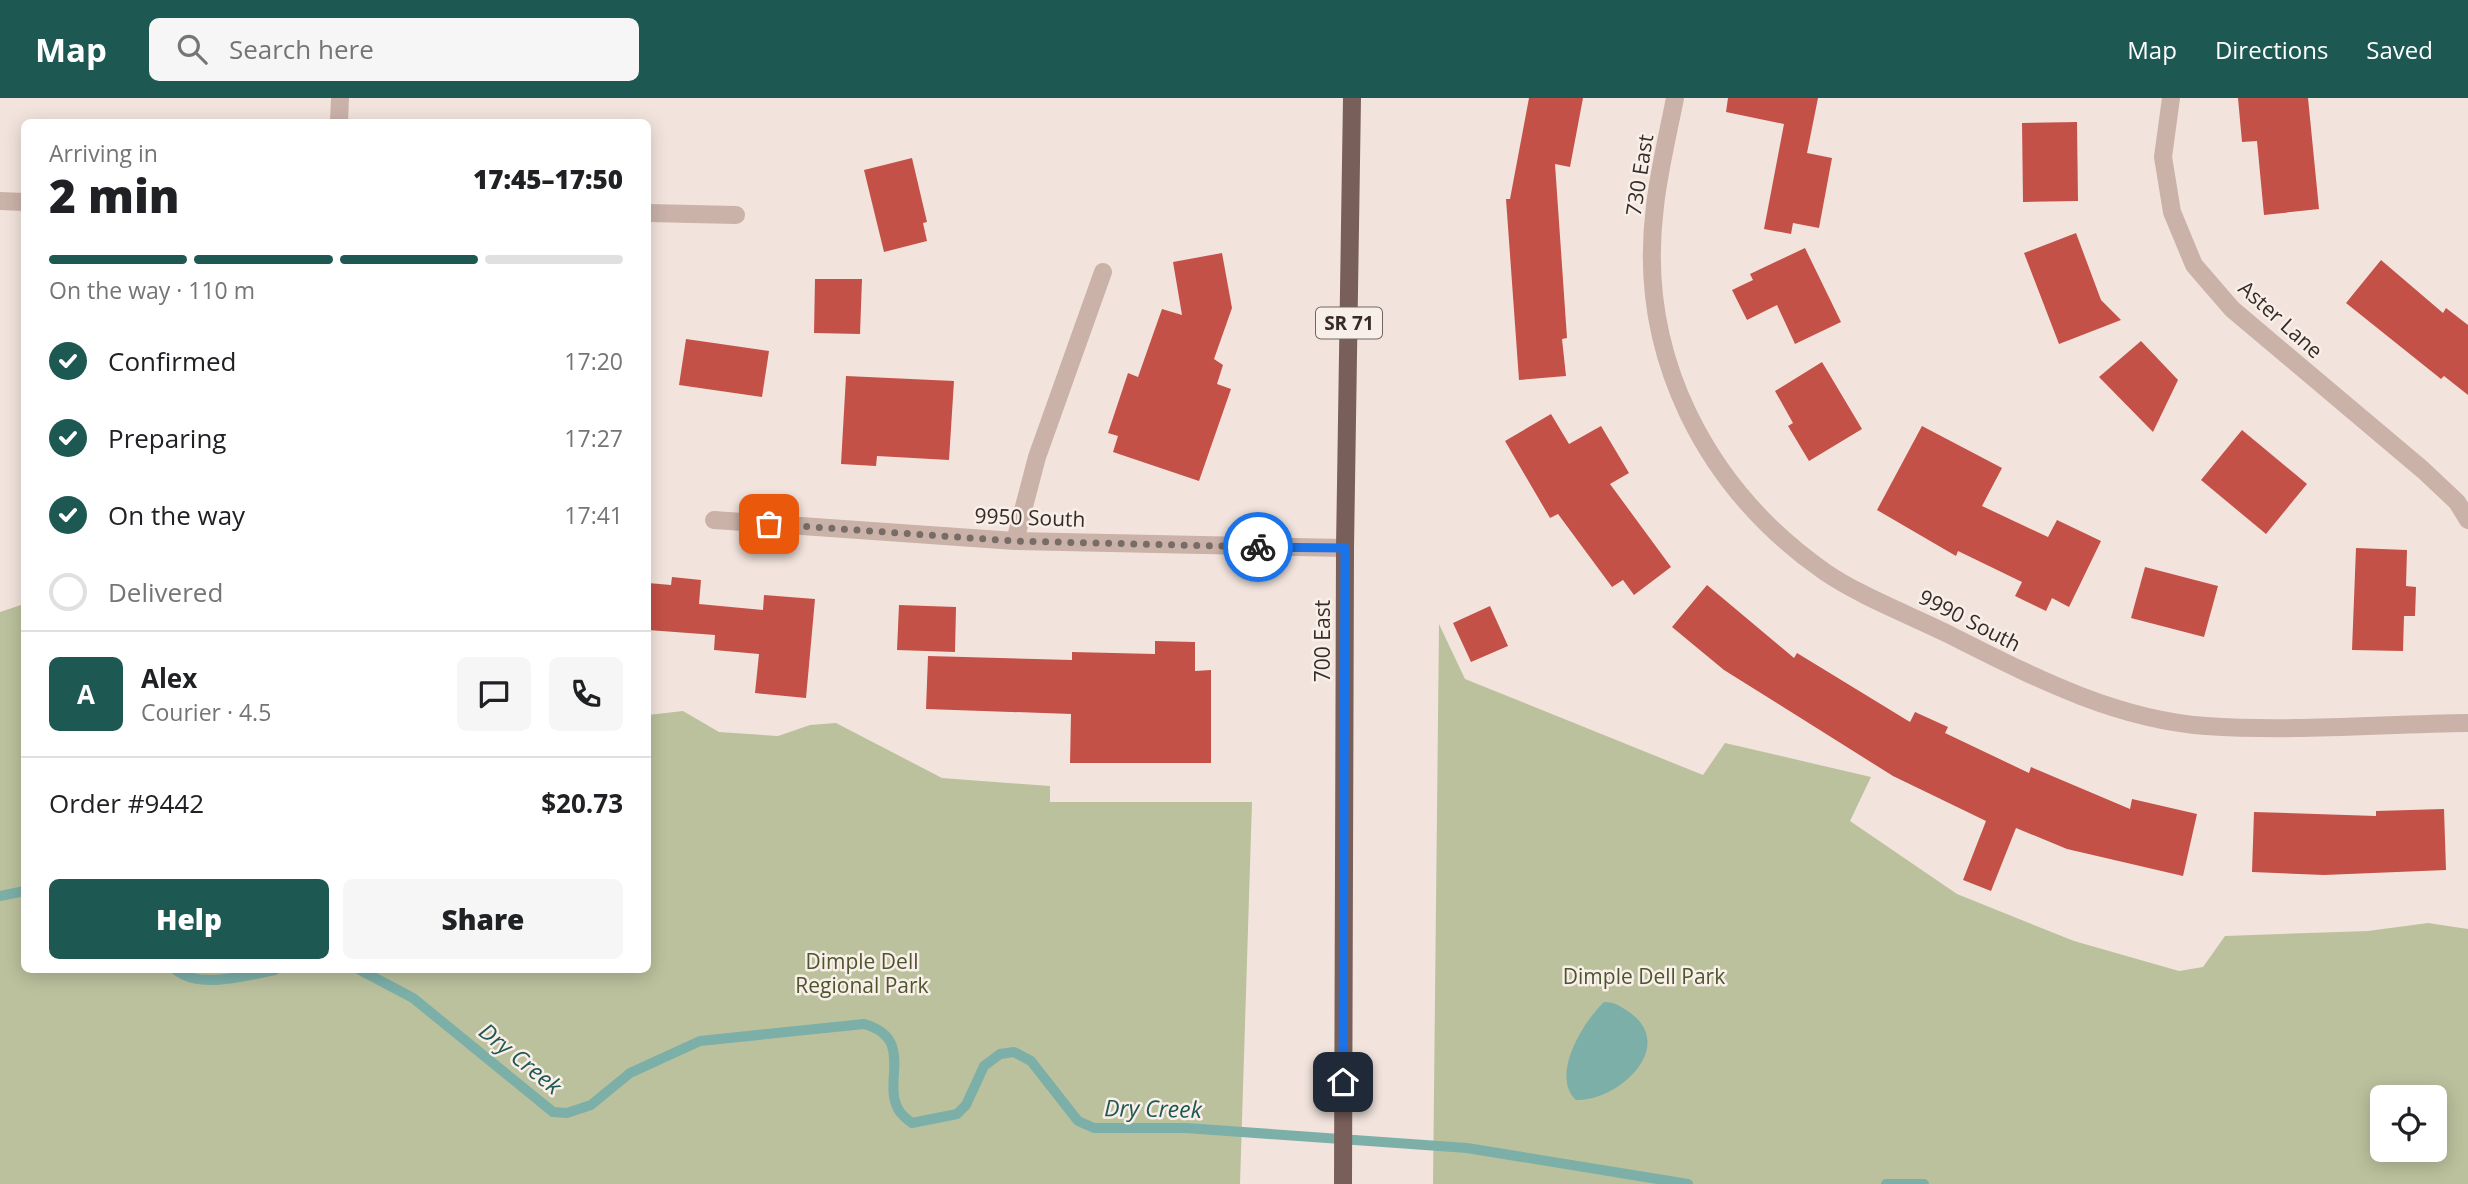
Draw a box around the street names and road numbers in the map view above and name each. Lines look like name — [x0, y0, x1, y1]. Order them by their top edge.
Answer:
street label: 730 East — [1619, 132, 1659, 218]
street label: Aster Lane — [2233, 274, 2329, 364]
road number: SR 71 — [1316, 308, 1382, 339]
street label: 9950 South — [974, 501, 1086, 533]
street label: 9990 South — [1914, 582, 2026, 658]
street label: 700 East — [1308, 600, 1336, 682]

